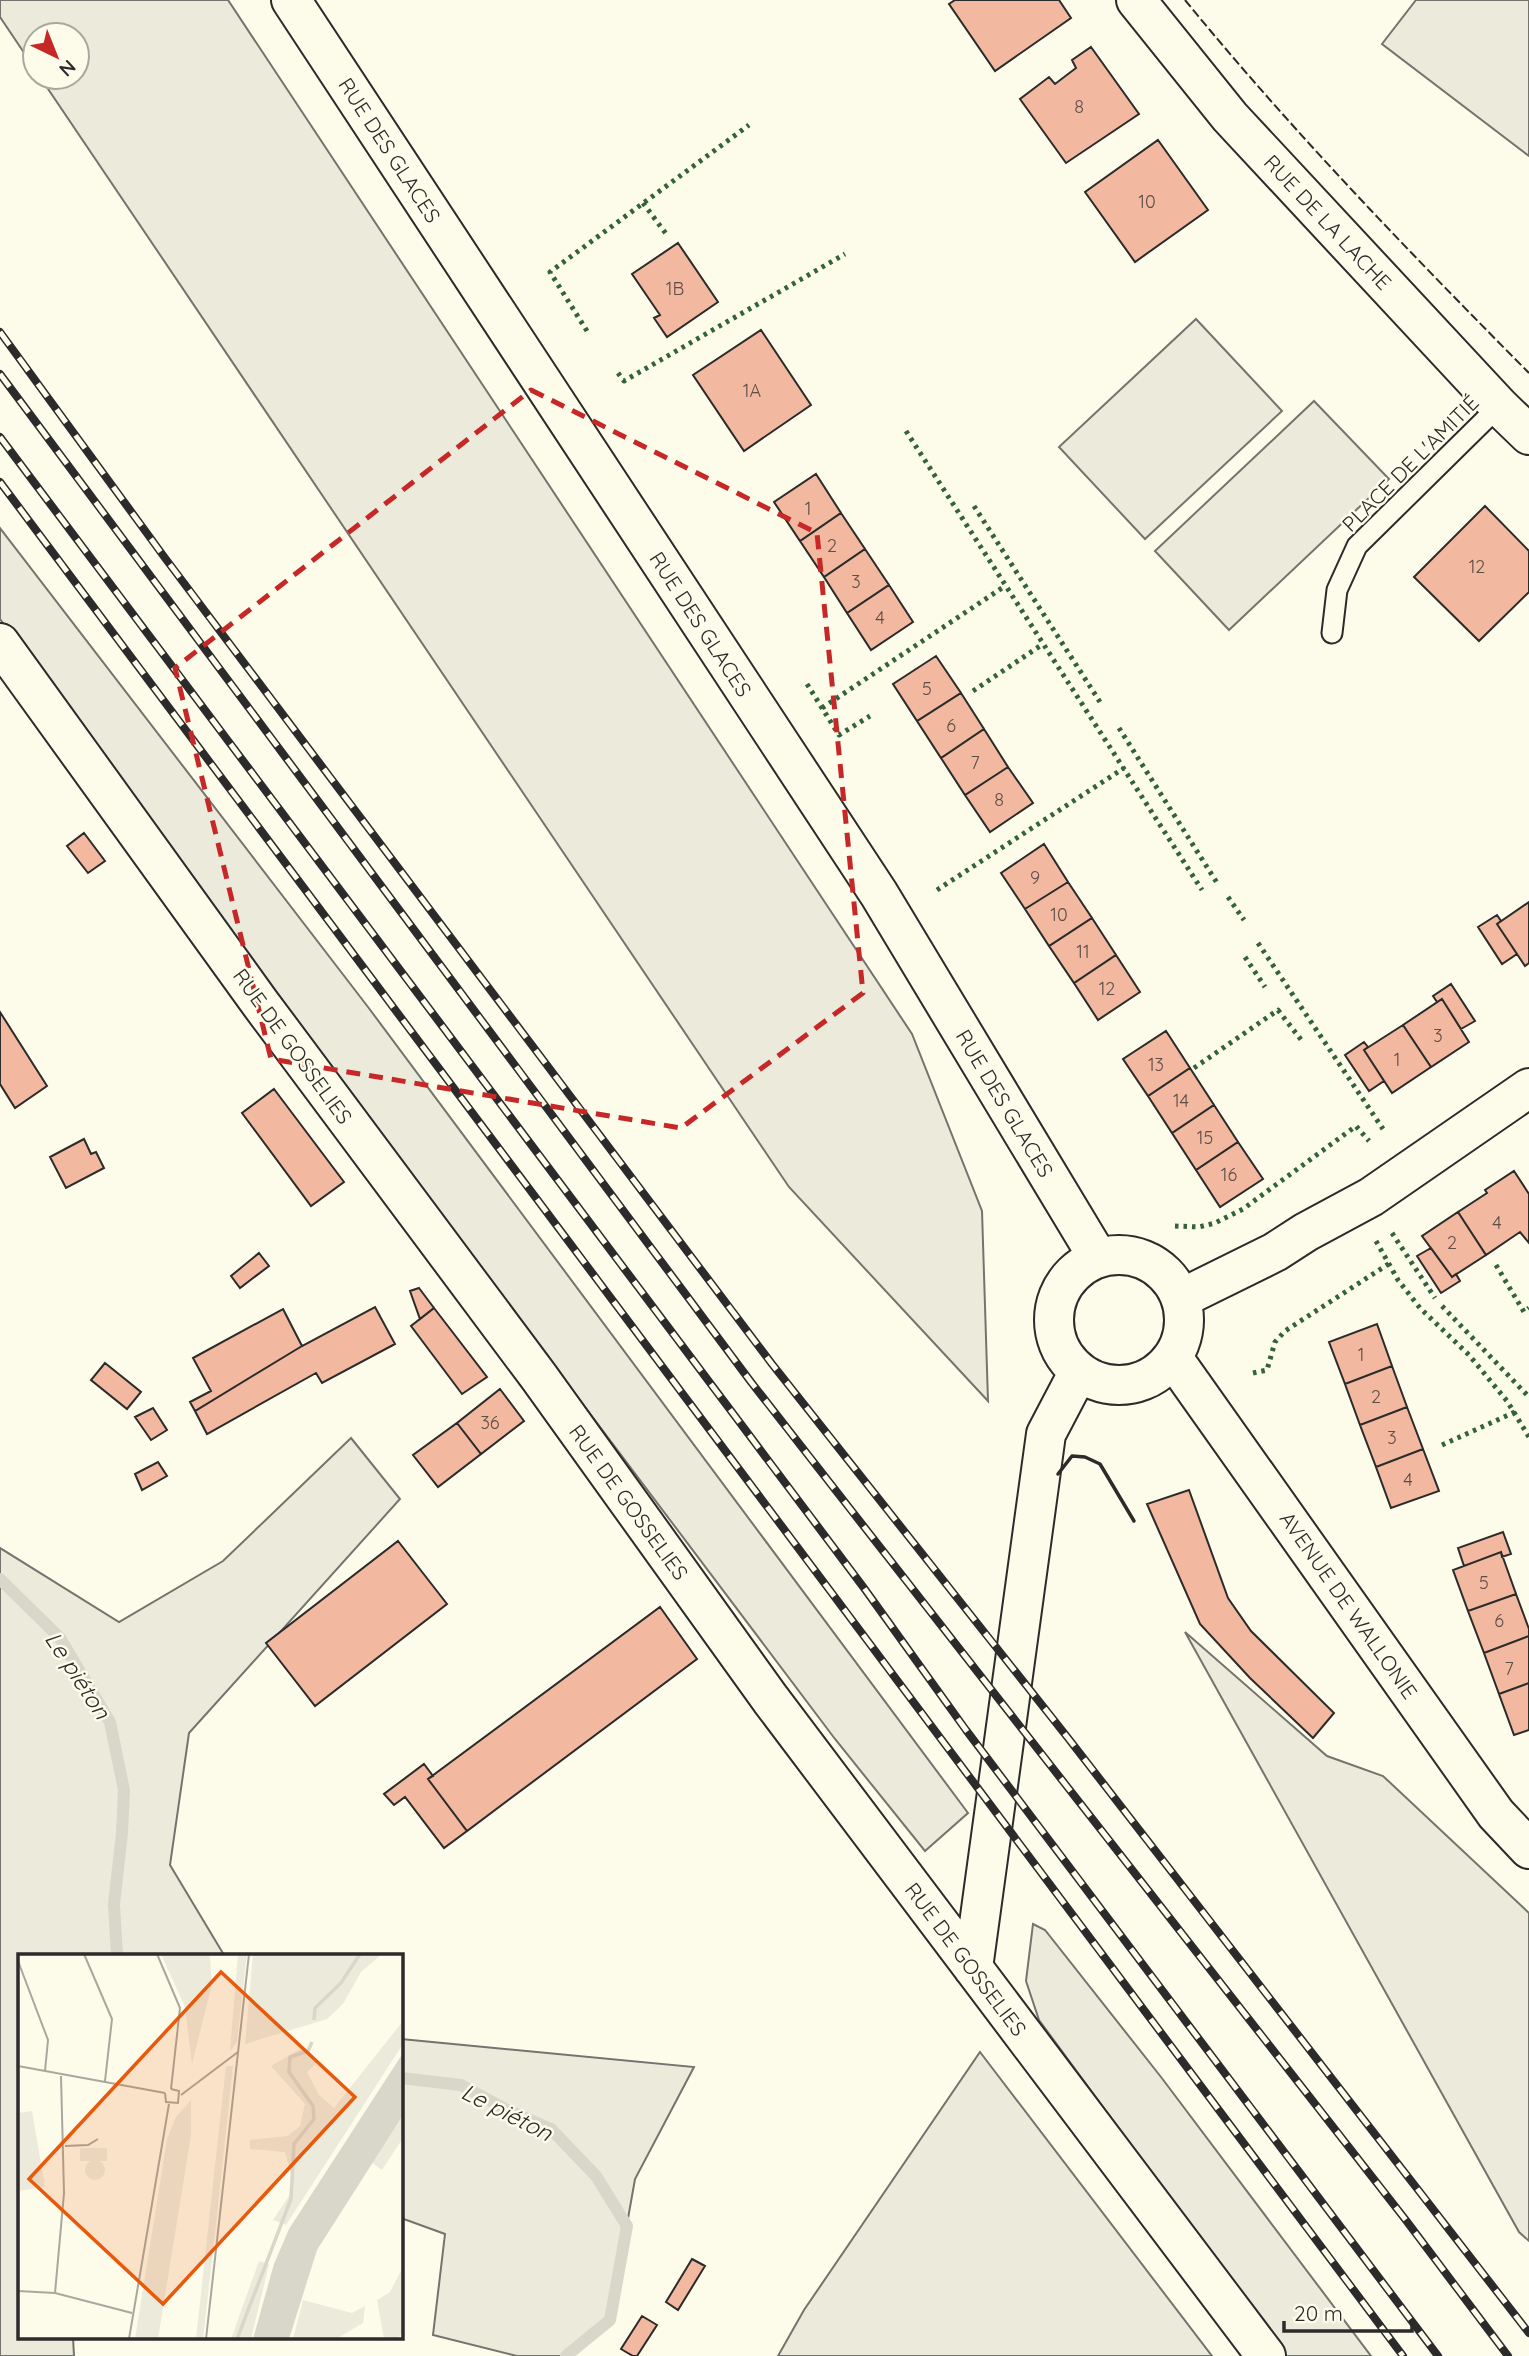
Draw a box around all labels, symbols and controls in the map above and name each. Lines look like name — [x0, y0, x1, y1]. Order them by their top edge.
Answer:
north arrow — [21, 21, 91, 91]
text: N — [54, 55, 81, 82]
street label: RUE DES GLACES — [333, 73, 447, 227]
house number: 8 — [1074, 95, 1084, 118]
street label: RUE DE LA LACHE — [1259, 149, 1397, 295]
house number: 10 — [1138, 190, 1156, 213]
house number: 1B — [666, 277, 684, 300]
house number: 1A — [743, 379, 762, 402]
street label: PLACE DE L'AMITIÉ — [1336, 389, 1484, 537]
house number: 1 — [805, 497, 811, 520]
house number: 2 — [827, 534, 837, 557]
street label: RUE DES GLACES — [644, 547, 758, 701]
house number: 12 — [1469, 555, 1485, 578]
house number: 3 — [851, 570, 861, 593]
house number: 4 — [875, 606, 885, 629]
house number: 5 — [922, 677, 932, 700]
house number: 6 — [946, 714, 956, 737]
house number: 7 — [970, 751, 980, 774]
house number: 8 — [994, 788, 1004, 811]
house number: 9 — [1030, 866, 1040, 889]
house number: 10 — [1050, 903, 1068, 926]
house number: 11 — [1076, 940, 1090, 963]
street label: RUE DE GOSSELIES — [228, 963, 358, 1129]
house number: 12 — [1099, 977, 1115, 1000]
street label: RUE DES GLACES — [951, 1024, 1059, 1182]
house number: 3 — [1433, 1024, 1443, 1047]
house number: 1 — [1394, 1048, 1400, 1071]
house number: 13 — [1148, 1053, 1164, 1076]
house number: 14 — [1173, 1089, 1189, 1112]
house number: 15 — [1197, 1126, 1213, 1149]
house number: 16 — [1221, 1163, 1237, 1186]
house number: 4 — [1492, 1211, 1502, 1234]
house number: 2 — [1447, 1231, 1457, 1254]
house number: 1 — [1358, 1343, 1364, 1366]
house number: 2 — [1371, 1385, 1381, 1408]
house number: 36 — [480, 1411, 500, 1434]
street label: RUE DE GOSSELIES — [564, 1419, 694, 1585]
house number: 3 — [1387, 1426, 1397, 1449]
house number: 4 — [1403, 1468, 1413, 1491]
street label: AVENUE DE WALLONIE — [1275, 1506, 1423, 1704]
house number: 5 — [1479, 1571, 1489, 1594]
house number: 6 — [1494, 1609, 1504, 1632]
water label: Le piéton — [39, 1626, 117, 1725]
house number: 7 — [1504, 1657, 1514, 1680]
street label: RUE DE GOSSELIES — [900, 1877, 1032, 2041]
inset map — [18, 1954, 402, 2338]
water label: Le piéton — [457, 2077, 558, 2148]
scale bar — [1284, 2290, 1412, 2334]
text: 20 m — [1294, 2300, 1343, 2326]

